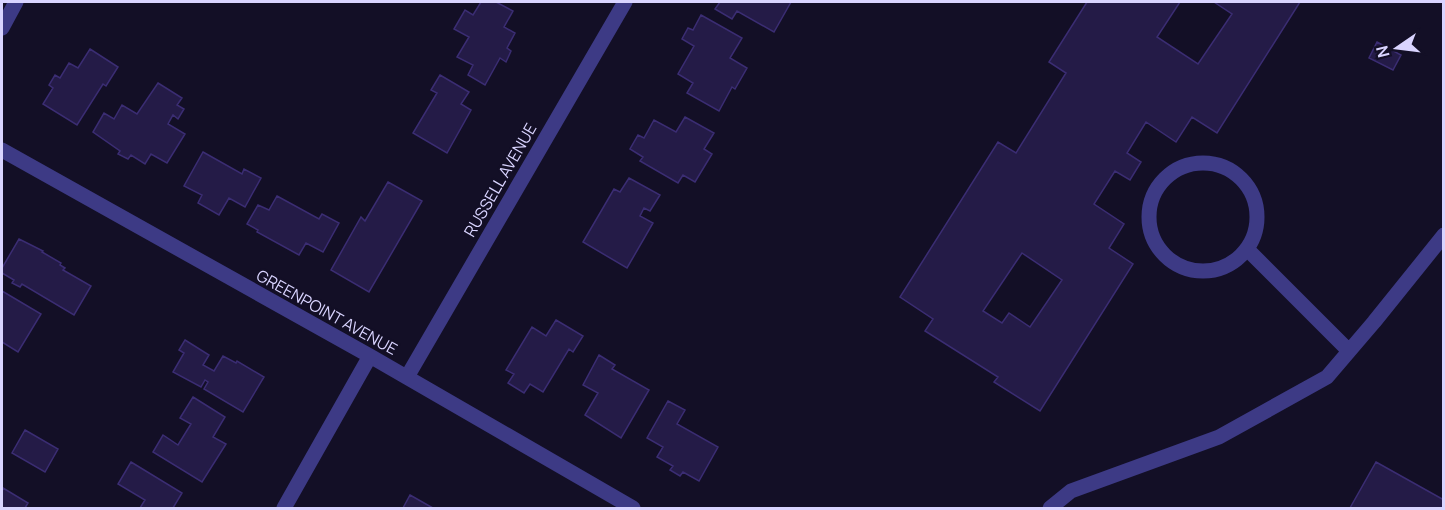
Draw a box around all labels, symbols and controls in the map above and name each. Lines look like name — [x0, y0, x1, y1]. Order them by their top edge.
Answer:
north arrow — [1367, 18, 1427, 78]
text: N — [1370, 43, 1395, 60]
street label: RUSSELL AVENUE — [459, 119, 541, 241]
street label: GREENPOINT AVENUE — [253, 264, 401, 360]

